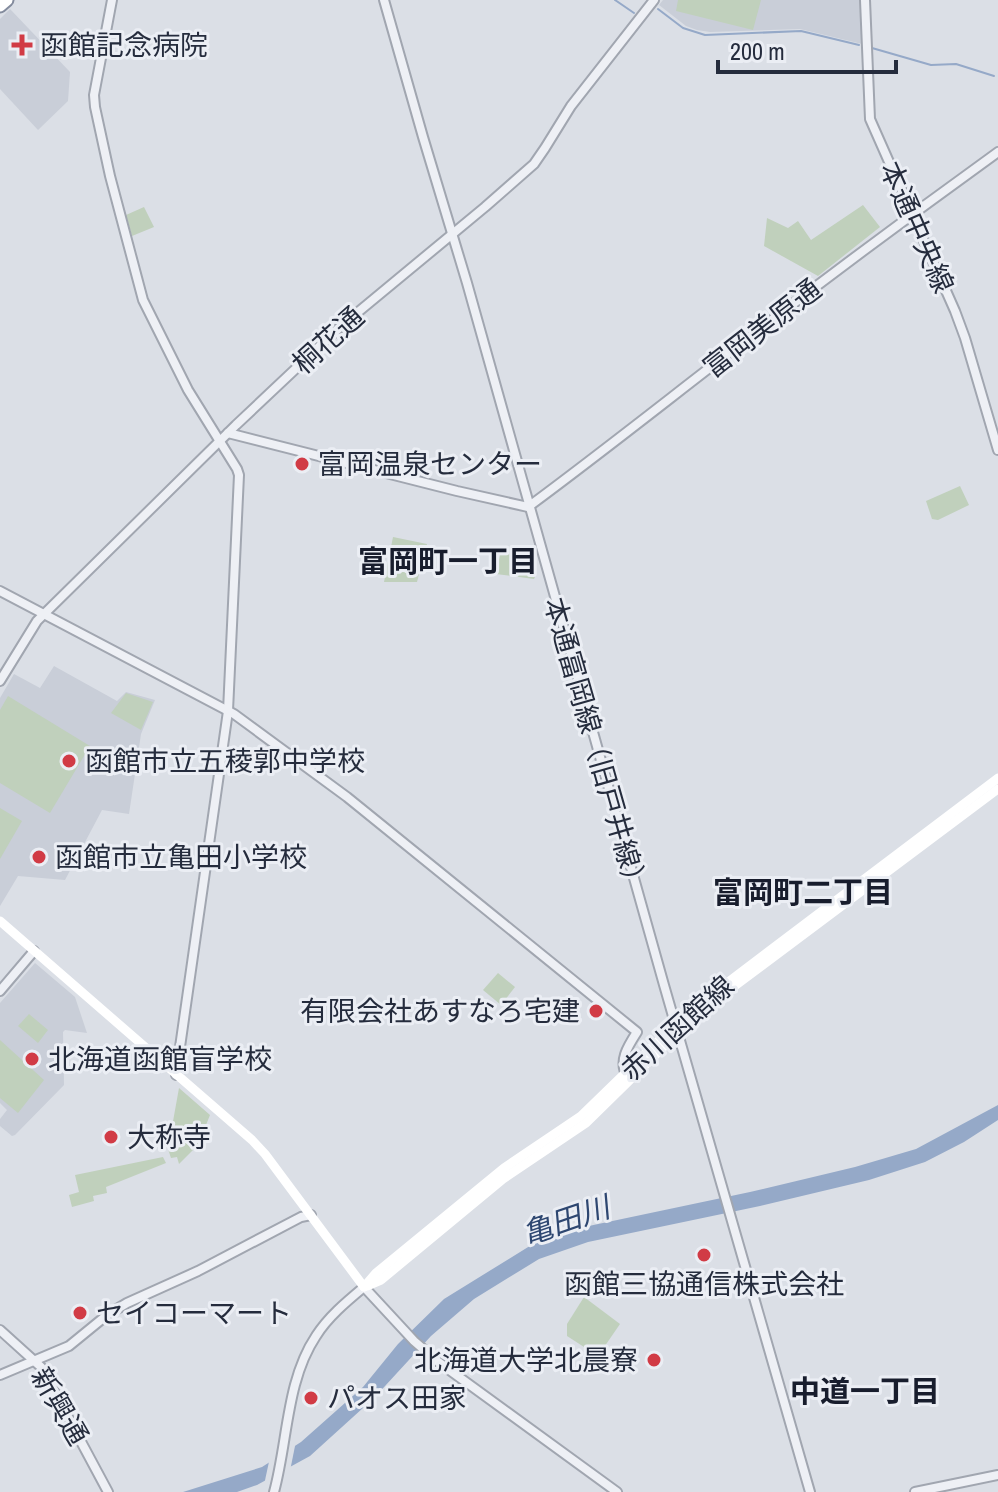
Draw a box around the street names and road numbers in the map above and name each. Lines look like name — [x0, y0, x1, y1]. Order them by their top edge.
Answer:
street label: 本通中央線 — [871, 155, 963, 299]
street label: 富岡美原通 — [695, 270, 829, 386]
street label: 桐花通 — [284, 298, 372, 382]
street label: 本通富岡線（旧戸井線） — [535, 593, 657, 899]
street label: 赤川函館線 — [612, 967, 742, 1089]
street label: 新興通 — [23, 1360, 97, 1452]

